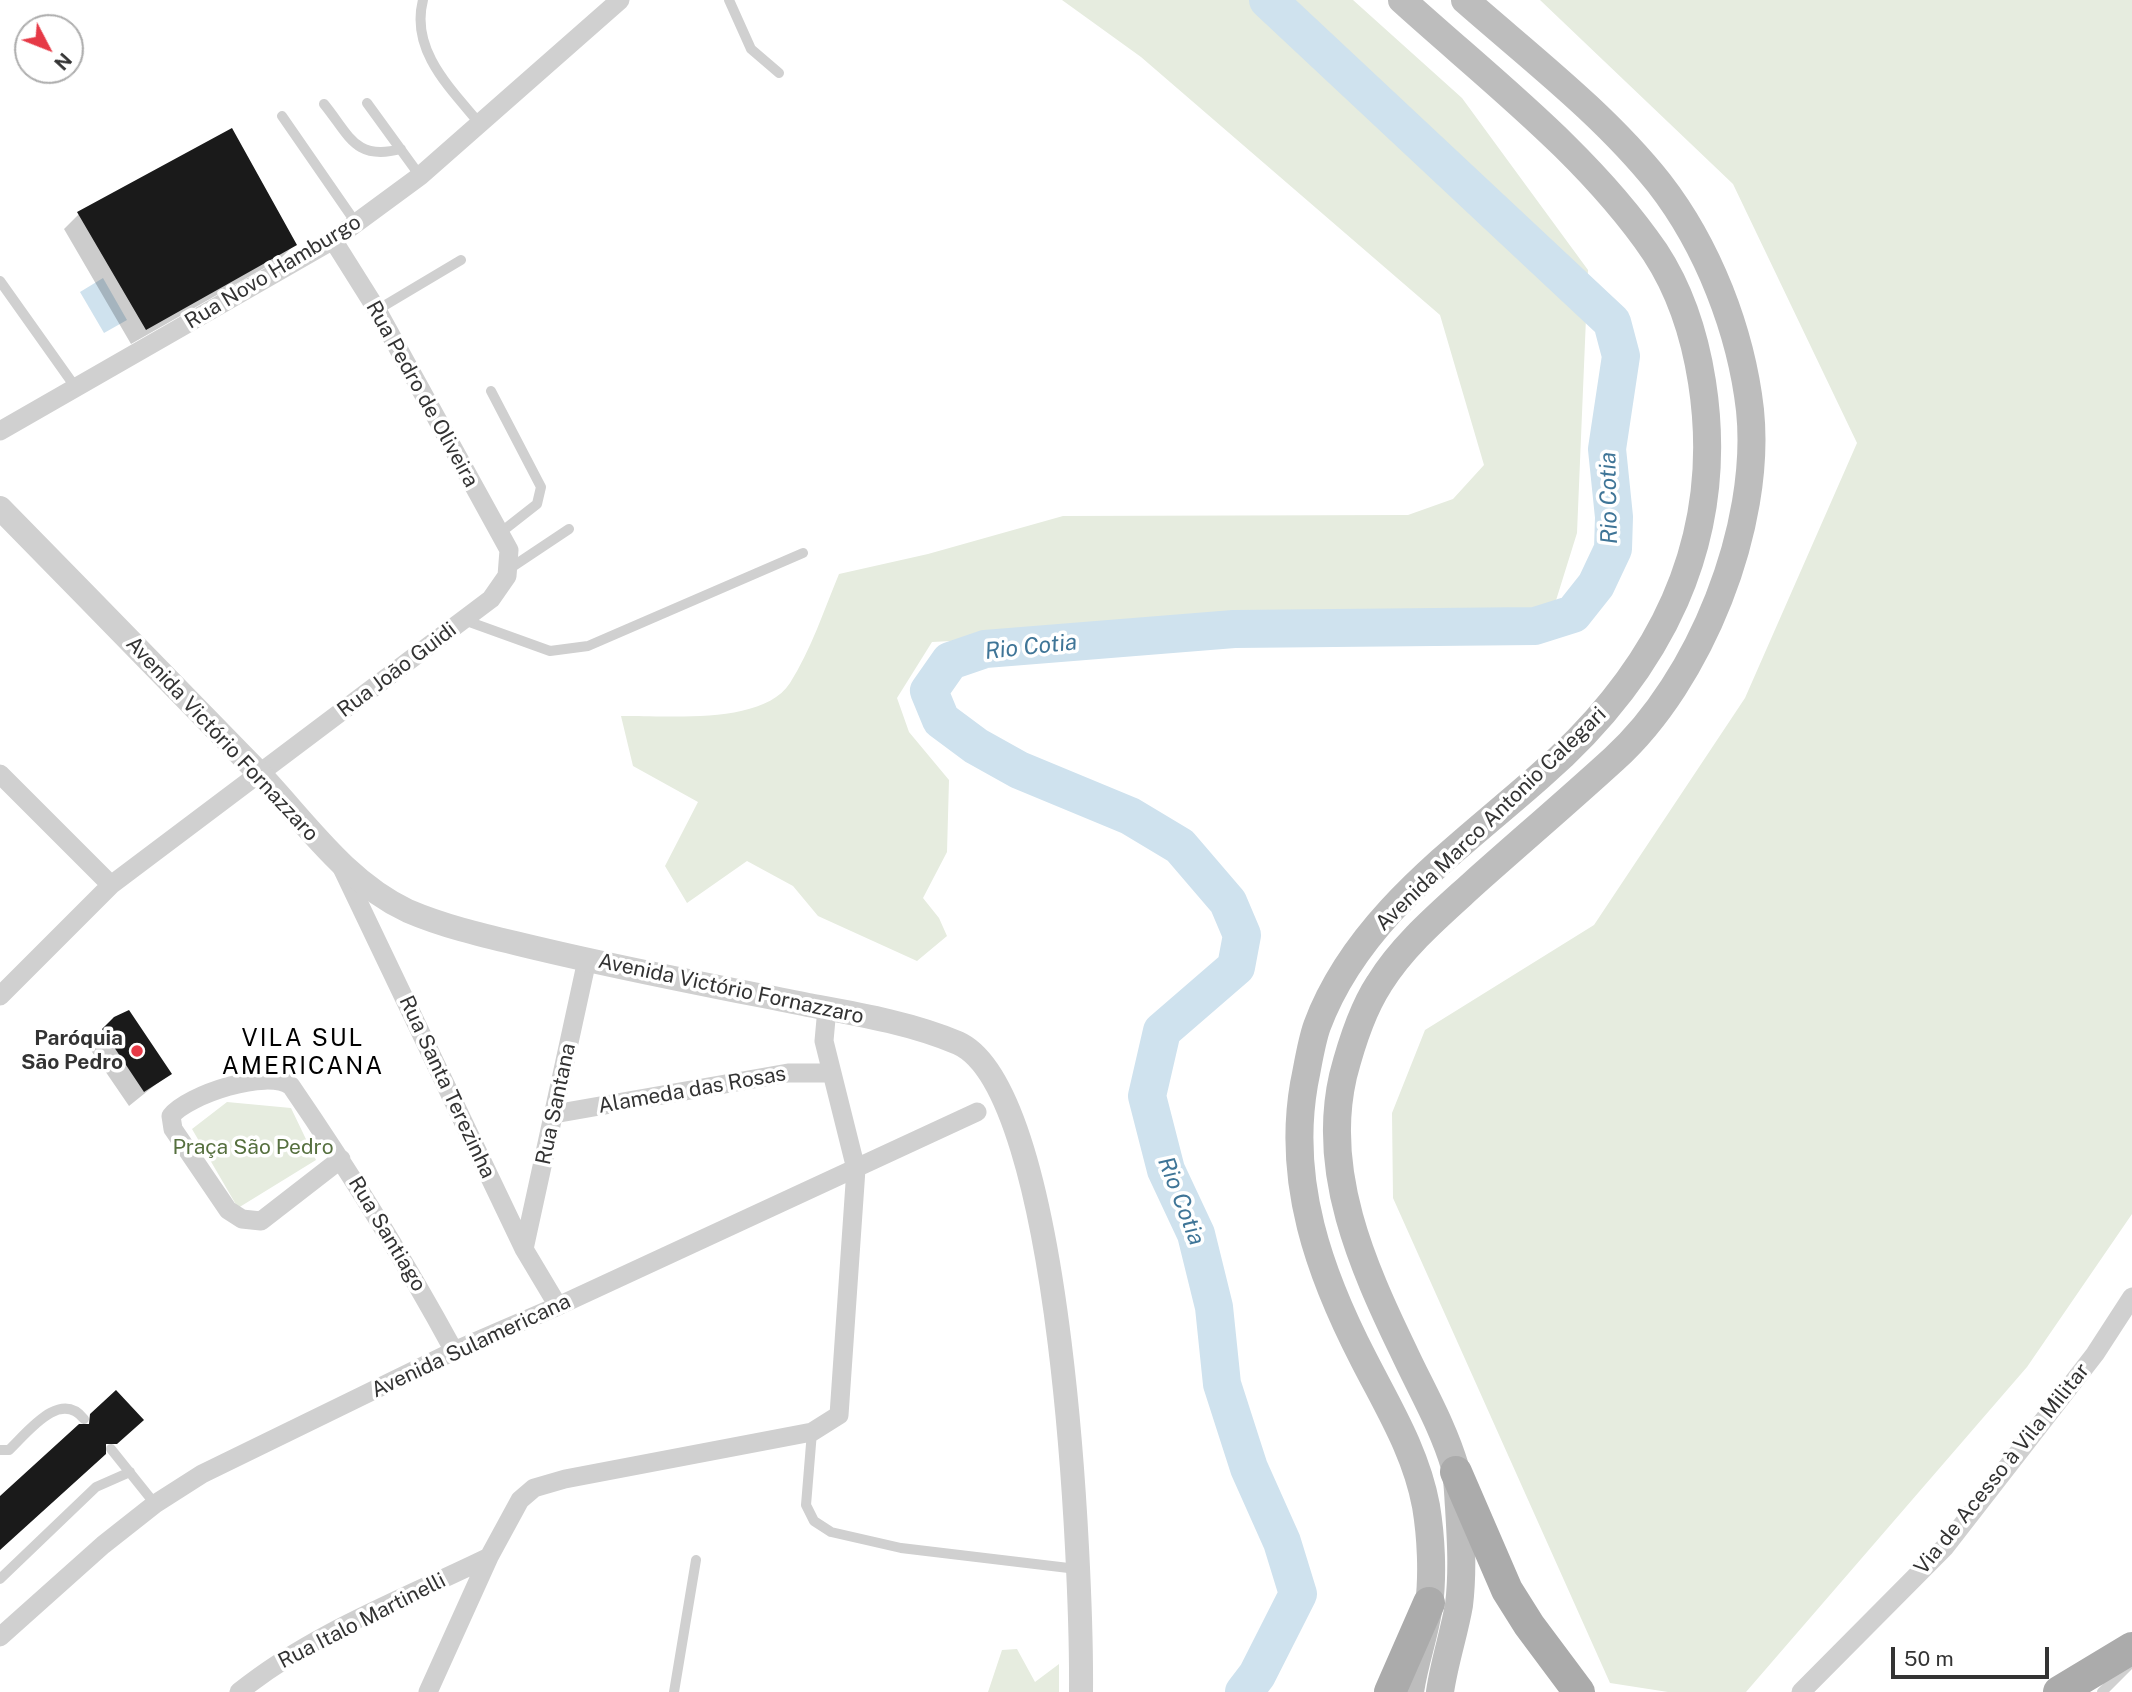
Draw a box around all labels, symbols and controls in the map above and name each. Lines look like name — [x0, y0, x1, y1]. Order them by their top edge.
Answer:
north arrow — [14, 14, 84, 84]
text: N — [50, 49, 76, 75]
street label: Rua Novo Hamburgo — [180, 210, 366, 334]
street label: Rua Pedro de Oliveira — [360, 296, 484, 492]
water label: Rio Cotia — [1594, 452, 1624, 544]
street label: Rua João Guidi — [333, 617, 461, 723]
water label: Rio Cotia — [984, 628, 1078, 666]
street label: Avenida Victório Fornazzaro — [120, 631, 324, 847]
street label: Avenida Marco Antonio Calegari — [1370, 702, 1612, 936]
street label: Avenida Victório Fornazzaro — [596, 949, 866, 1029]
street label: Rua Santa Terezinha — [394, 992, 500, 1182]
district label: VILA SUL AMERICANA — [223, 1025, 383, 1081]
place label: Paróquia São Pedro — [21, 1026, 123, 1076]
street label: Rua Santana — [531, 1041, 581, 1167]
marker: Paróquia São Pedro — [129, 1043, 145, 1059]
street label: Alameda das Rosas — [596, 1061, 788, 1119]
park label: Praça São Pedro — [172, 1135, 334, 1161]
water label: Rio Cotia — [1152, 1153, 1210, 1249]
street label: Rua Santiago — [343, 1172, 431, 1296]
street label: Avenida Sulamericana — [367, 1289, 575, 1403]
street label: Via de Acesso à Vila Militar — [1909, 1358, 2095, 1580]
street label: Rua Italo Martinelli — [274, 1568, 450, 1674]
scale bar — [1894, 1632, 2052, 1676]
text: 50 m — [1904, 1646, 1954, 1671]

